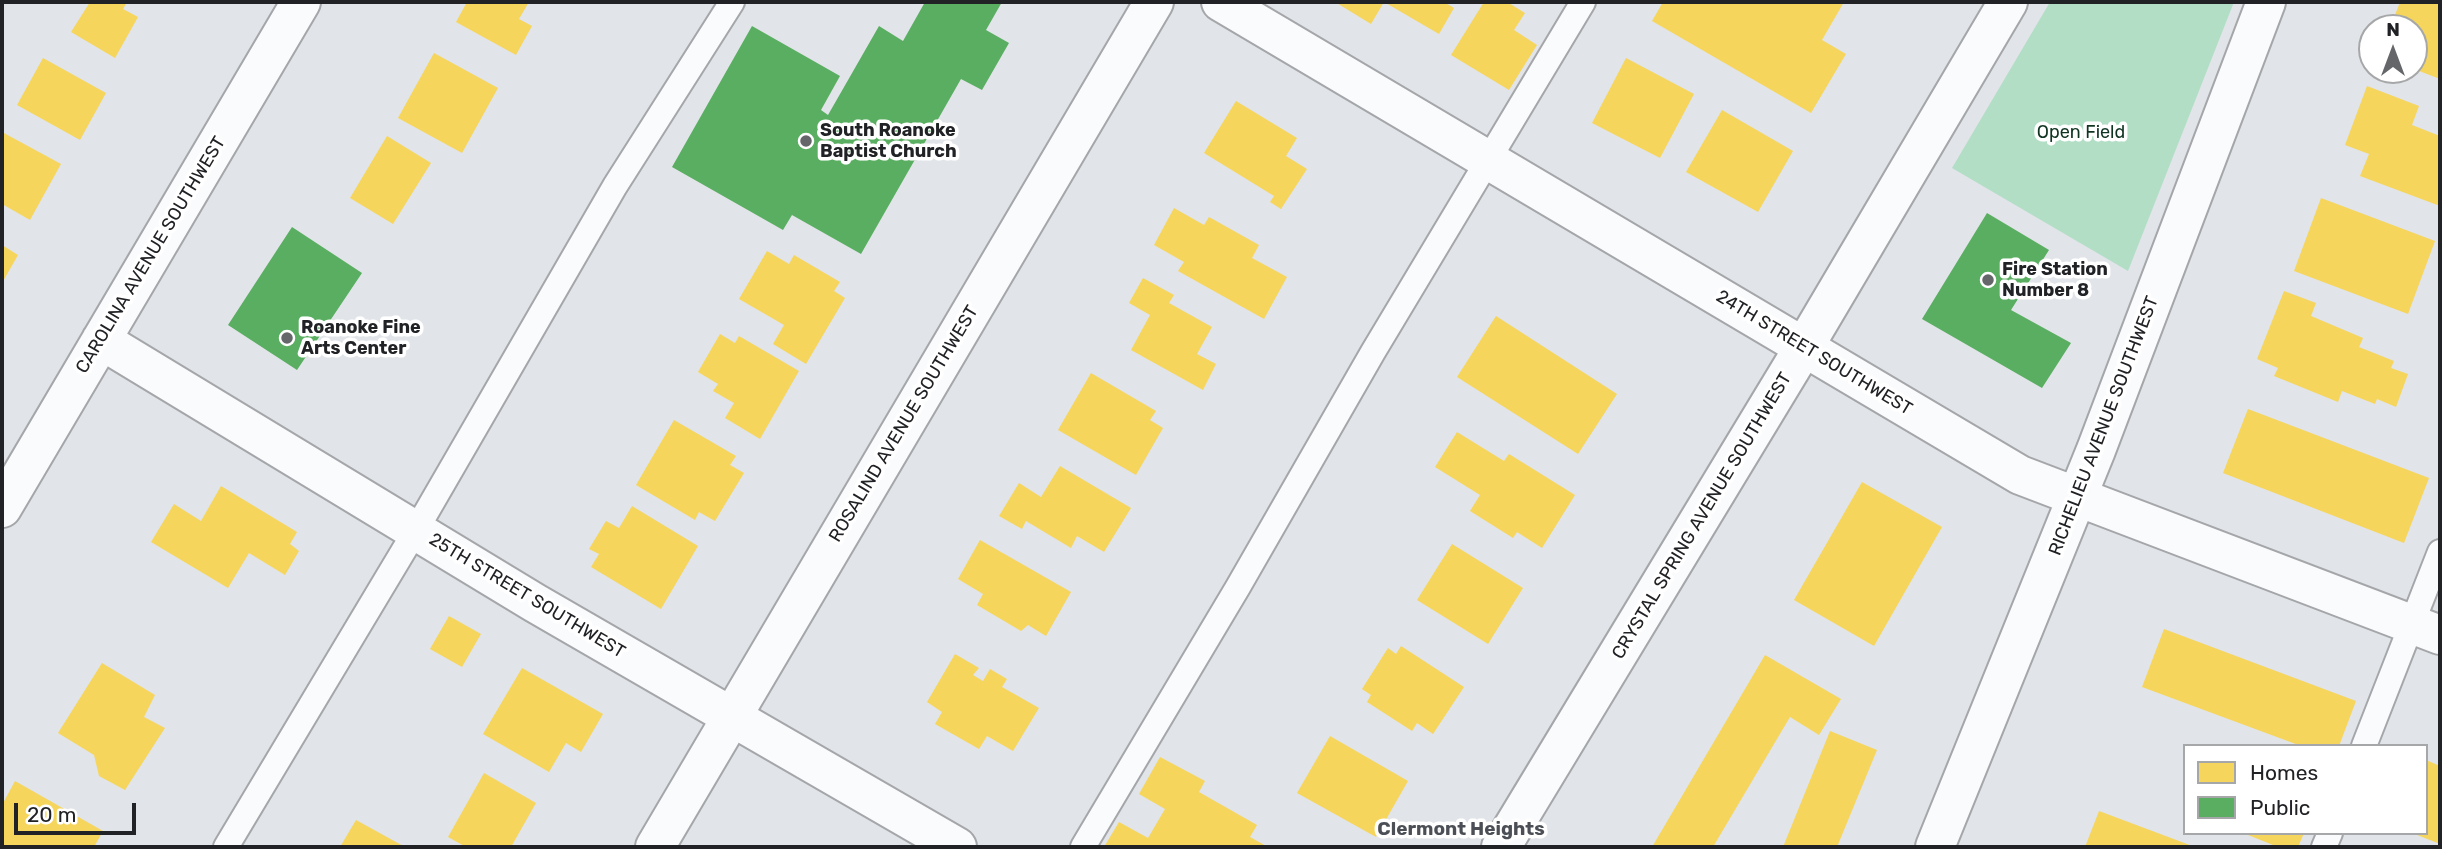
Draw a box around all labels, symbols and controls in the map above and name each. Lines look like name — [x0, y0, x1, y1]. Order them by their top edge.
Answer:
north arrow — [2358, 14, 2428, 84]
text: N — [2386, 18, 2400, 41]
place label: South Roanoke Baptist Church — [820, 120, 957, 162]
park label: Open Field — [2037, 122, 2125, 144]
street label: CAROLINA AVENUE SOUTHWEST — [72, 133, 230, 377]
marker: South Roanoke Baptist Church — [798, 133, 814, 149]
place label: Fire Station Number 8 — [2002, 259, 2108, 302]
marker: Fire Station Number 8 — [1980, 272, 1996, 288]
street label: 24TH STREET SOUTHWEST — [1712, 286, 1916, 420]
street label: RICHELIEU AVENUE SOUTHWEST — [2044, 293, 2164, 559]
street label: ROSALIND AVENUE SOUTHWEST — [825, 302, 983, 546]
place label: Roanoke Fine Arts Center — [301, 317, 421, 360]
marker: Roanoke Fine Arts Center — [279, 330, 295, 346]
street label: CRYSTAL SPRING AVENUE SOUTHWEST — [1608, 369, 1796, 663]
street label: 25TH STREET SOUTHWEST — [425, 529, 629, 663]
legend — [2183, 744, 2428, 835]
text: Homes — [2250, 760, 2318, 785]
scale bar — [18, 790, 140, 834]
text: Public — [2250, 795, 2310, 820]
text: 20 m — [27, 802, 76, 827]
district label: Clermont Heights — [1377, 819, 1545, 841]

